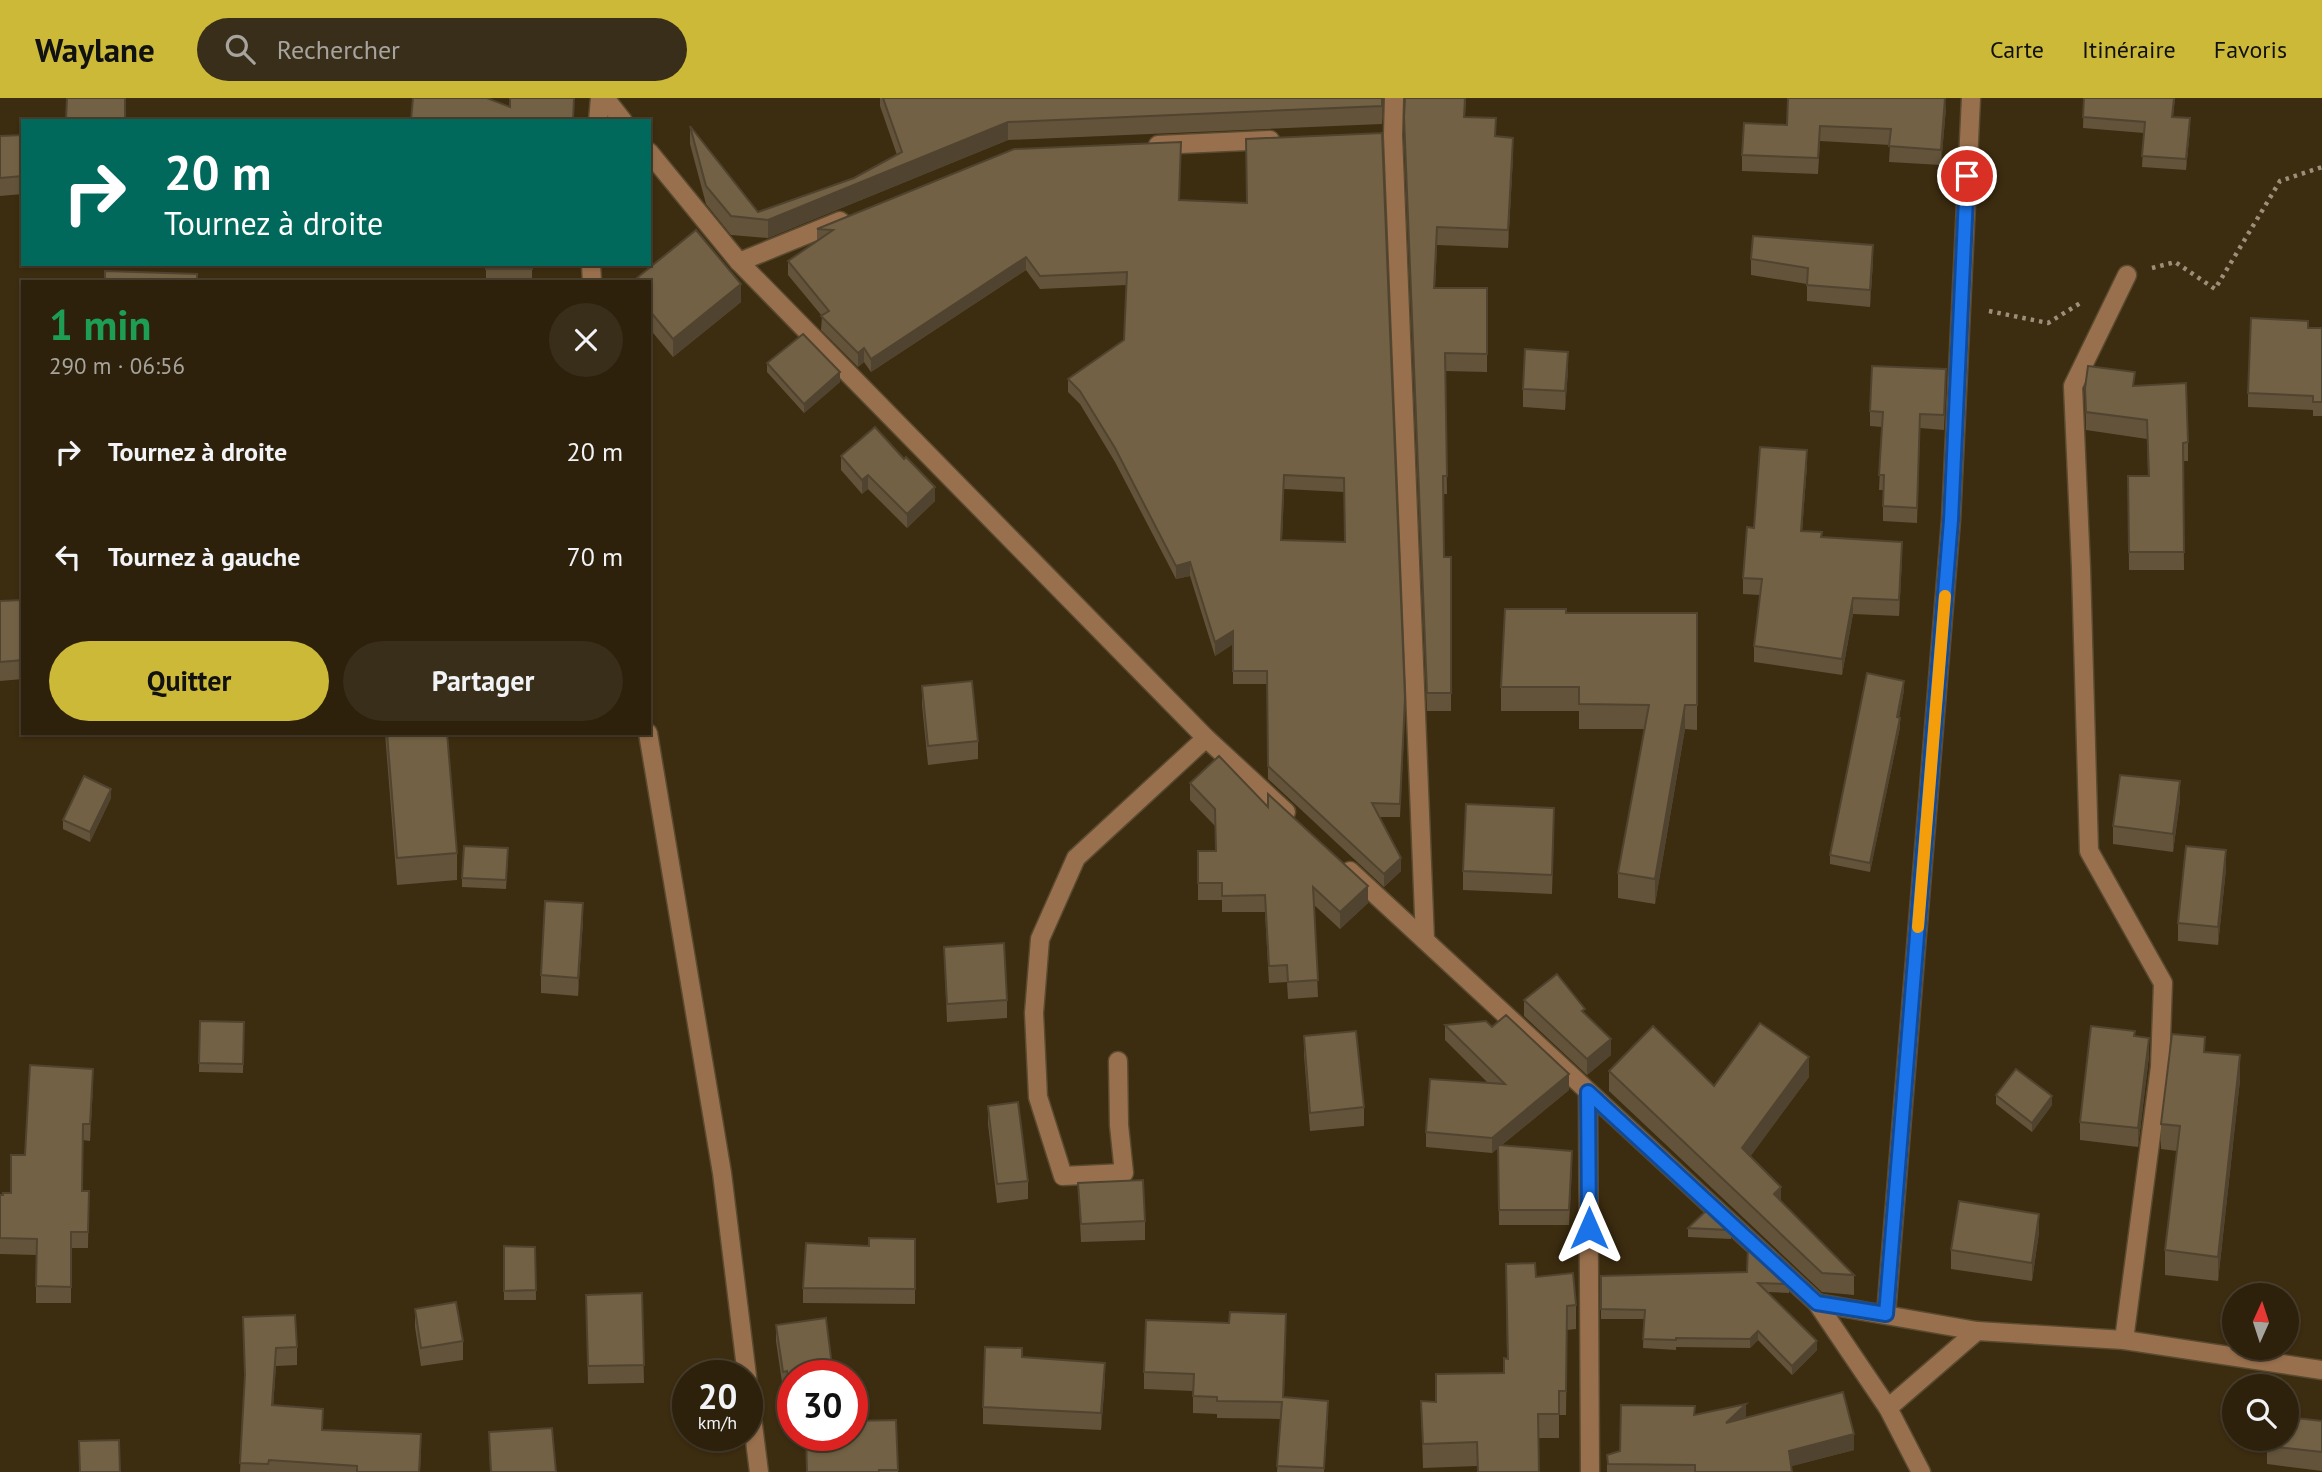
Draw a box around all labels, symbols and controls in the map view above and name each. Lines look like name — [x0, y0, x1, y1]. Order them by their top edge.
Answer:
search box — [197, 18, 687, 81]
text: Waylane — [35, 28, 155, 71]
icon: search — [221, 30, 259, 68]
text: Rechercher — [277, 33, 400, 66]
text: Carte — [1990, 34, 2044, 65]
text: Itinéraire — [2082, 34, 2176, 65]
text: Favoris — [2214, 34, 2287, 65]
text: 20 m — [164, 140, 271, 204]
pin — [1937, 146, 1997, 206]
icon: right — [49, 147, 140, 238]
icon: arrive — [1948, 157, 1986, 195]
text: Tournez à droite — [164, 202, 383, 244]
text: 1 min — [49, 297, 151, 352]
button: close — [549, 303, 623, 377]
text: 290 m · 06:56 — [49, 351, 185, 380]
icon: right — [49, 433, 87, 471]
text: Tournez à droite — [108, 435, 287, 468]
text: 20 m — [567, 435, 623, 468]
icon: left — [49, 538, 87, 576]
text: Tournez à gauche — [108, 540, 300, 573]
text: 70 m — [567, 540, 623, 573]
button: Quitter — [49, 641, 329, 721]
button: Partager — [343, 641, 623, 721]
position arrow — [1552, 1191, 1626, 1265]
north arrow — [2222, 1283, 2300, 1360]
map controls — [2222, 1283, 2299, 1451]
speed limit sign: 30 — [777, 1360, 868, 1451]
text: 20 — [698, 1373, 737, 1419]
button: search — [2222, 1374, 2299, 1451]
text: km/h — [698, 1411, 737, 1434]

